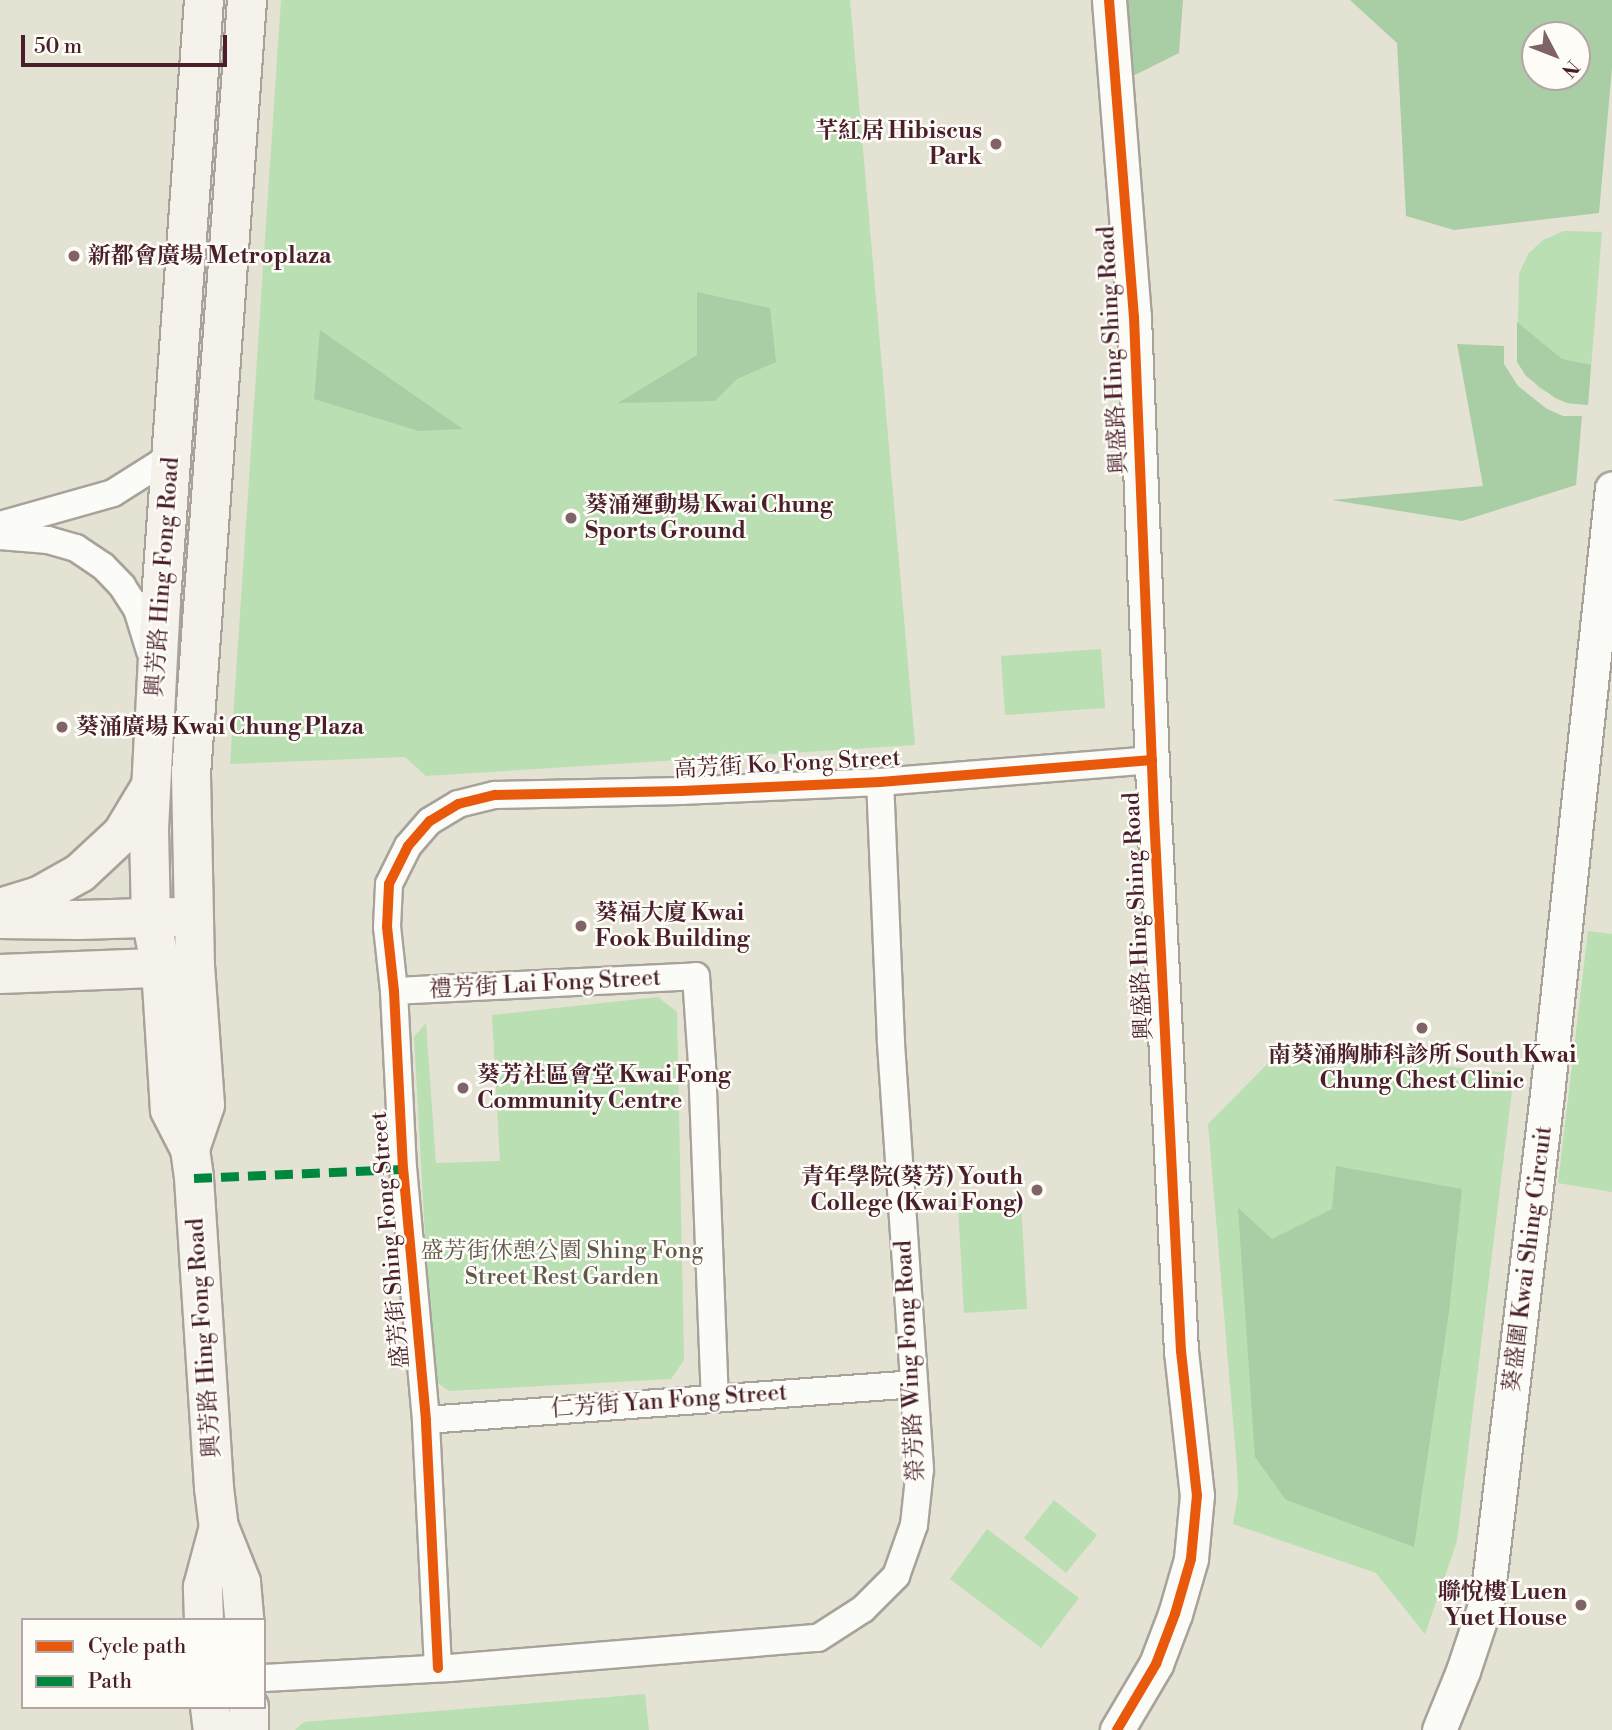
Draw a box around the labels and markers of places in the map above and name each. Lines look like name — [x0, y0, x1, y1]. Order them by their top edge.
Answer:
place label: 芊紅居 Hibiscus Park — [815, 117, 982, 171]
marker: 芊紅居 Hibiscus Park — [988, 136, 1004, 152]
place label: 新都會廣場 Metroplaza — [88, 242, 332, 270]
marker: 新都會廣場 Metroplaza — [66, 248, 82, 264]
place label: 葵涌運動場 Kwai Chung Sports Ground — [585, 491, 833, 545]
marker: 葵涌運動場 Kwai Chung Sports Ground — [563, 510, 579, 526]
place label: 葵涌廣場 Kwai Chung Plaza — [76, 713, 364, 741]
marker: 葵涌廣場 Kwai Chung Plaza — [54, 719, 70, 735]
place label: 葵福大廈 Kwai Fook Building — [595, 899, 750, 953]
marker: 葵福大廈 Kwai Fook Building — [573, 918, 589, 934]
marker: 南葵涌胸肺科診所 South Kwai Chung Chest Clinic — [1412, 1018, 1432, 1038]
place label: 南葵涌胸肺科診所 South Kwai Chung Chest Clinic — [1268, 1041, 1576, 1095]
place label: 葵芳社區會堂 Kwai Fong Community Centre — [477, 1061, 731, 1115]
marker: 葵芳社區會堂 Kwai Fong Community Centre — [455, 1080, 471, 1096]
place label: 青年學院(葵芳) Youth College (Kwai Fong) — [801, 1163, 1023, 1217]
marker: 青年學院(葵芳) Youth College (Kwai Fong) — [1029, 1182, 1045, 1198]
place label: 聯悅樓 Luen Yuet House — [1438, 1578, 1567, 1632]
marker: 聯悅樓 Luen Yuet House — [1573, 1597, 1589, 1613]

